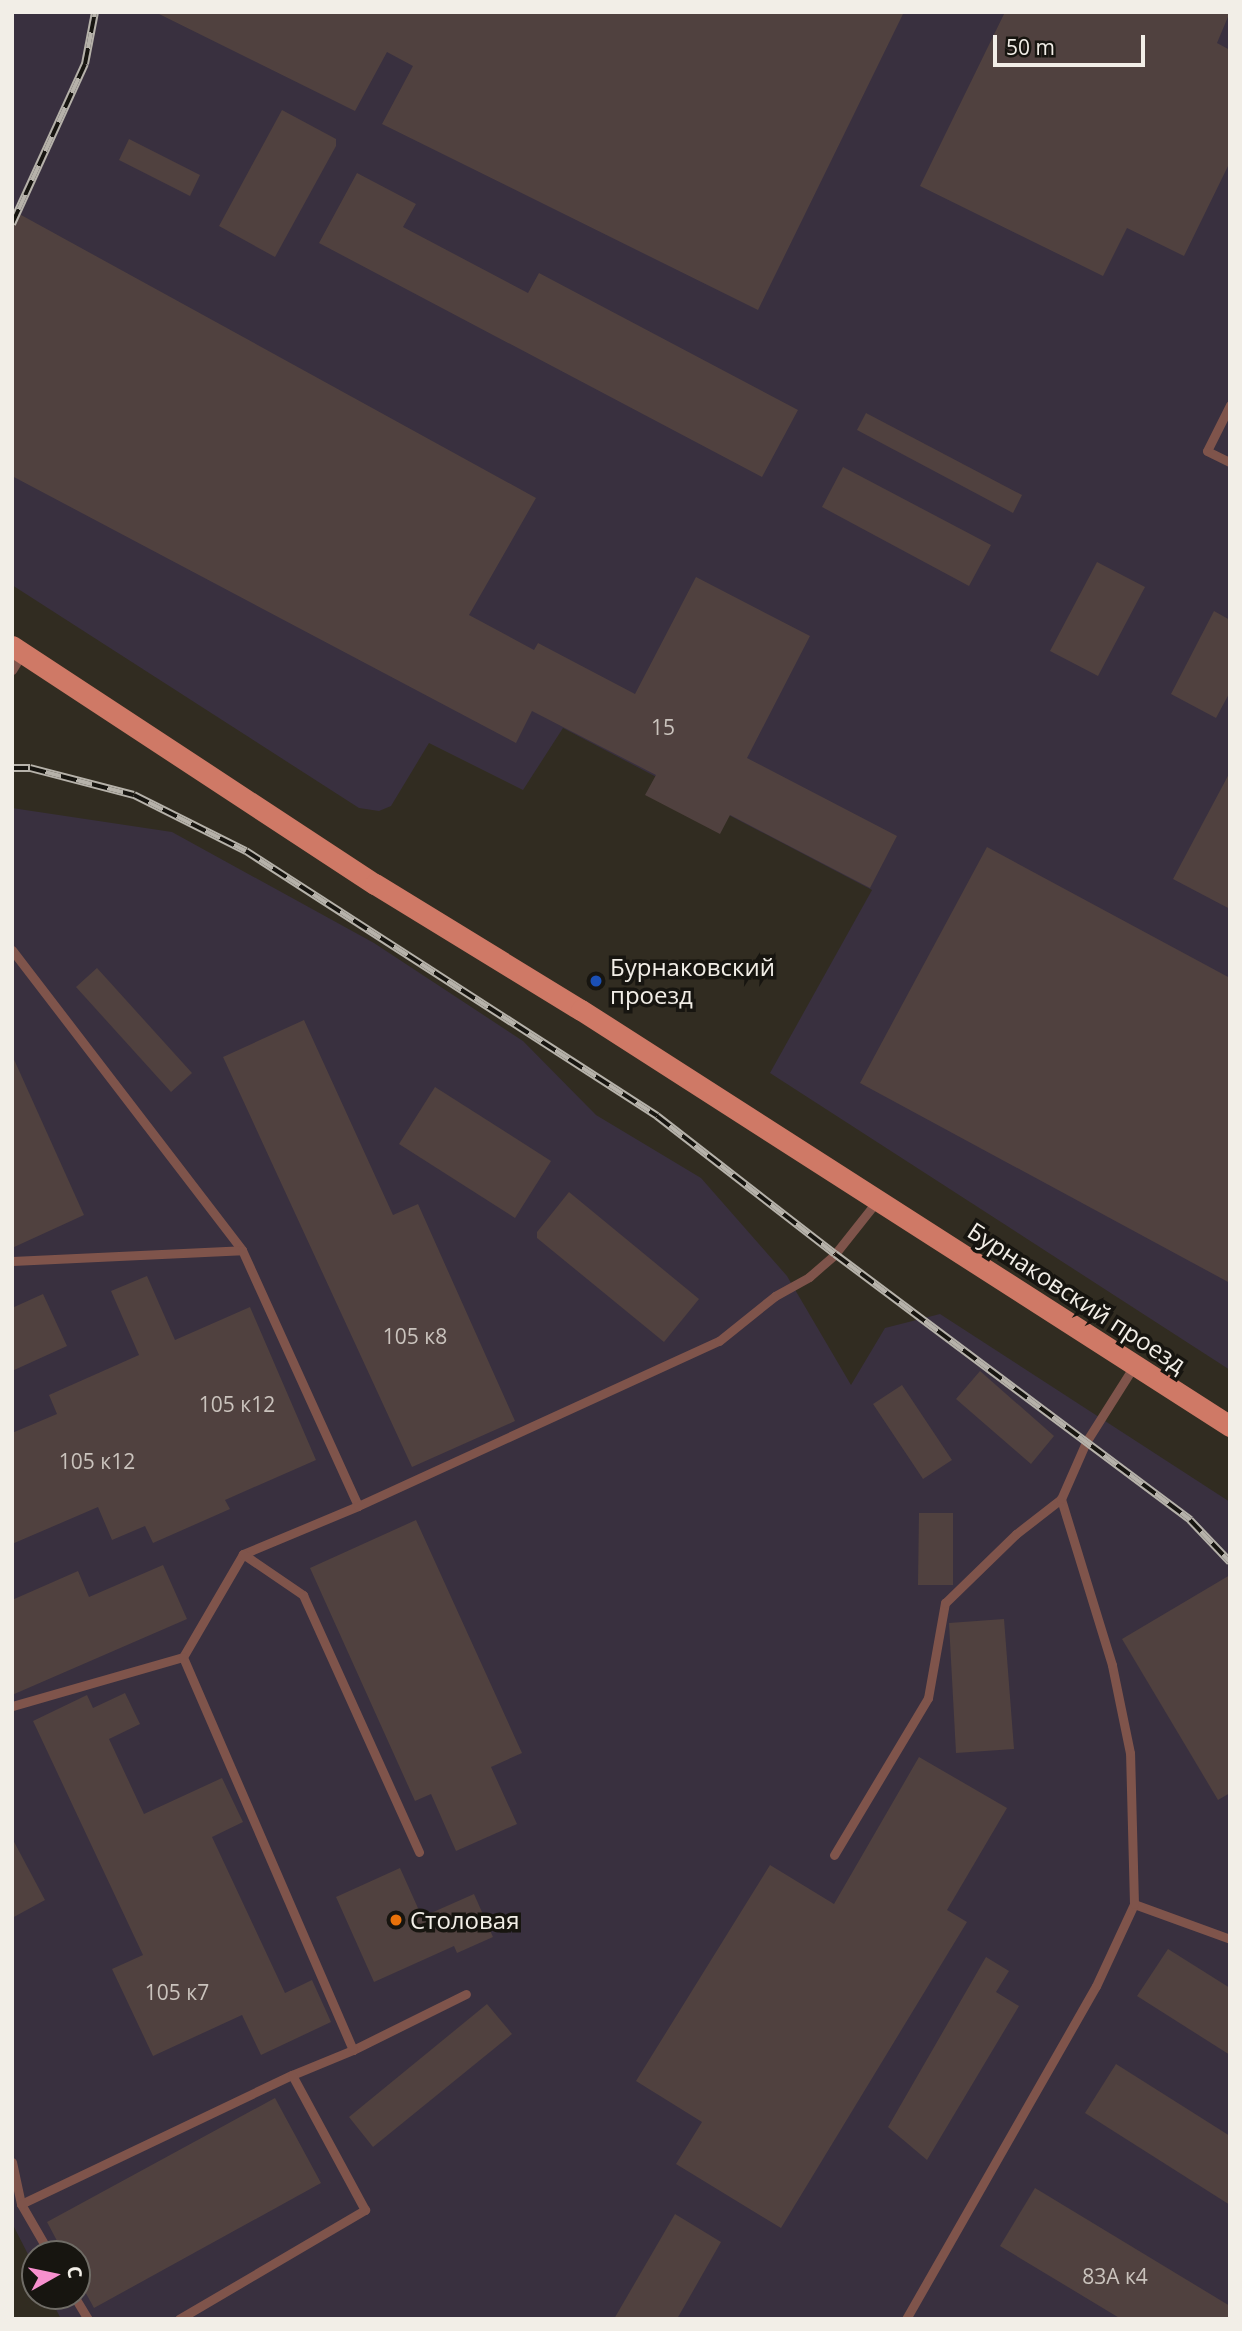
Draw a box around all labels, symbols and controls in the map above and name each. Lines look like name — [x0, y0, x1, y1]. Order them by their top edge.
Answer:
scale bar — [997, 21, 1149, 65]
text: 50 m — [1006, 33, 1055, 61]
house number: 15 — [651, 714, 675, 740]
place label: Бурнаковский проезд — [610, 953, 775, 1009]
marker: Бурнаковский проезд — [588, 973, 604, 989]
street label: Бурнаковский проезд — [963, 1216, 1191, 1378]
house number: 105 к8 — [383, 1323, 447, 1349]
house number: 105 к12 — [199, 1391, 275, 1417]
house number: 105 к12 — [59, 1448, 135, 1474]
place label: Столовая — [410, 1906, 519, 1934]
marker: Столовая — [388, 1912, 404, 1928]
house number: 105 к7 — [145, 1979, 209, 2005]
north arrow — [21, 2240, 91, 2310]
house number: 83А к4 — [1082, 2263, 1148, 2289]
text: С — [61, 2264, 89, 2280]

